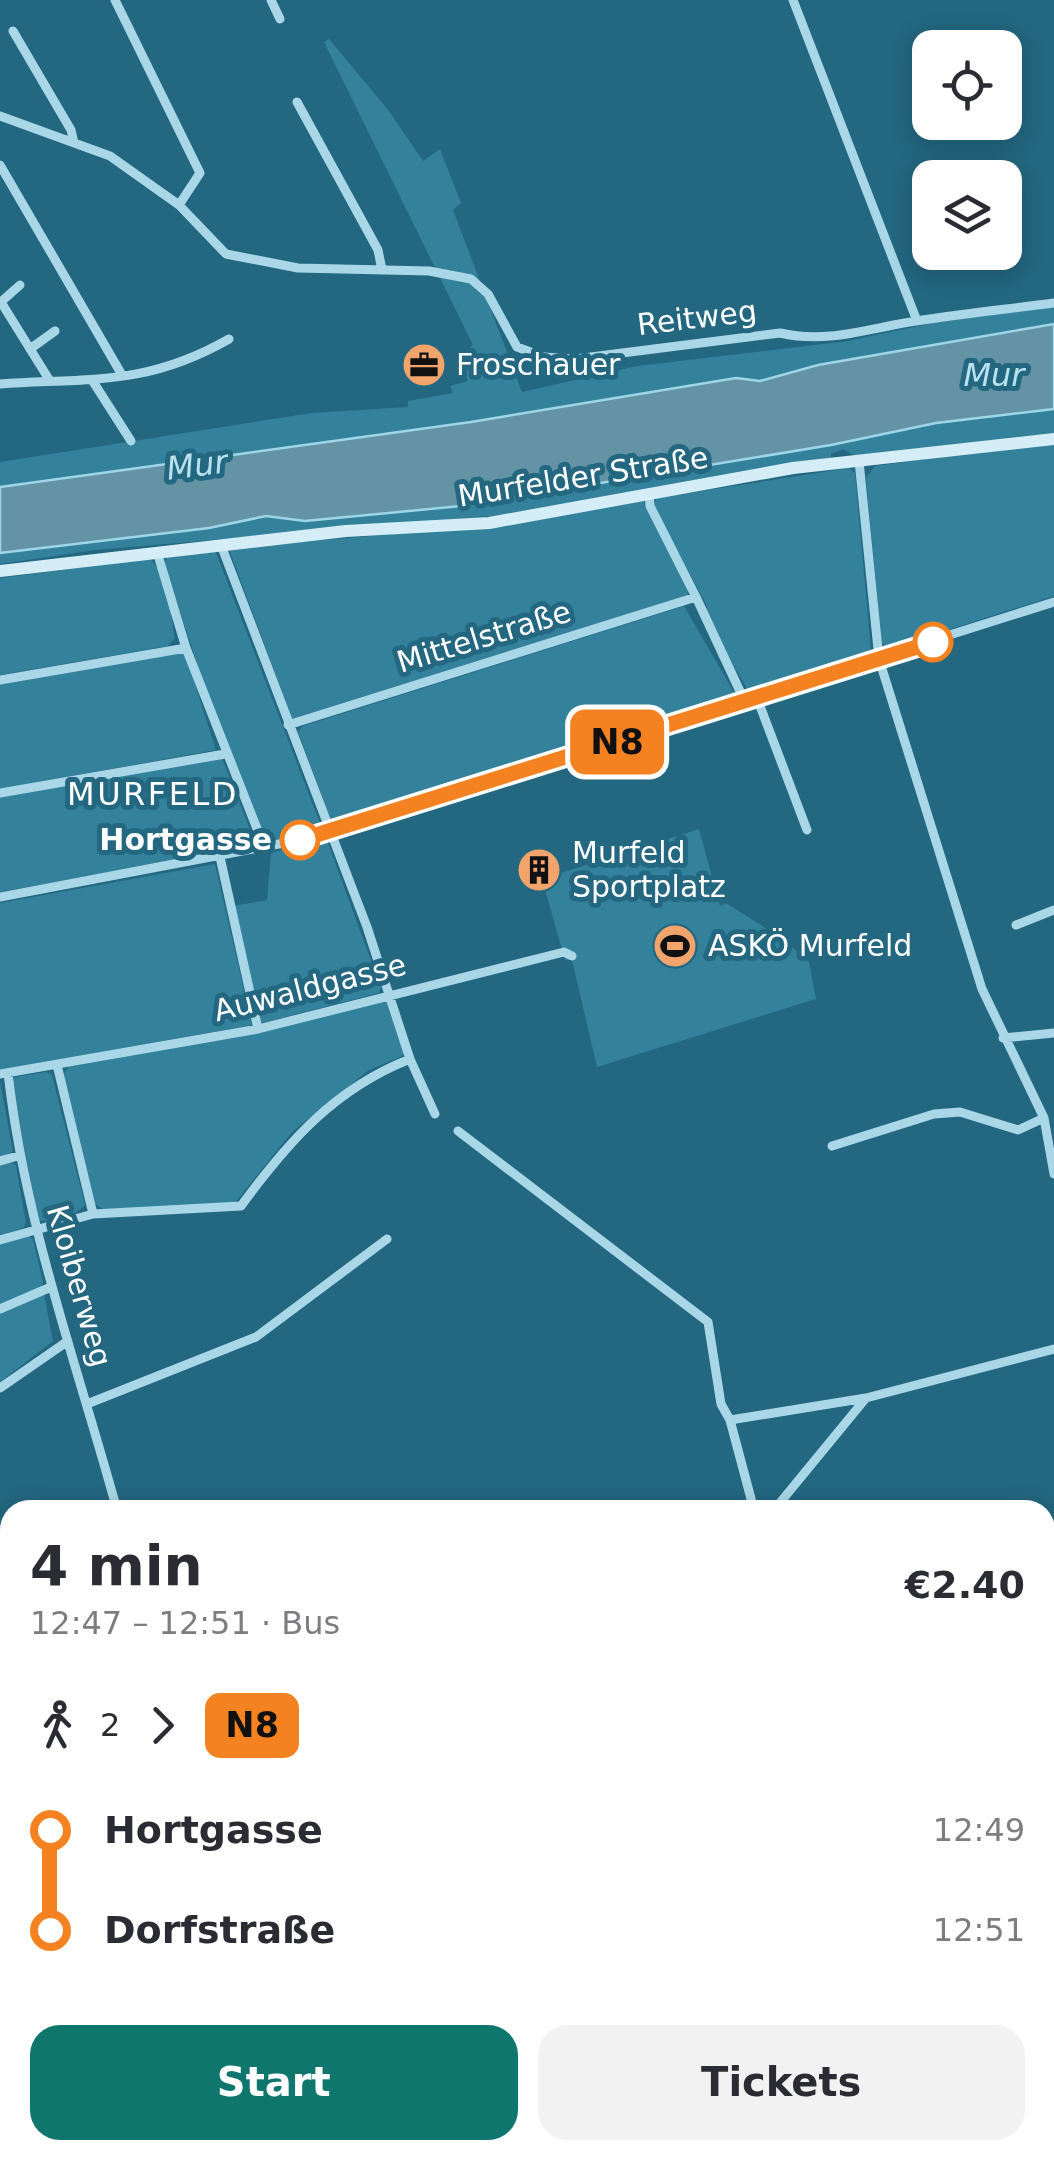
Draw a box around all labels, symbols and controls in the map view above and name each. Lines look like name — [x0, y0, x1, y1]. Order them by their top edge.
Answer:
map controls — [912, 30, 1022, 270]
button: locate — [912, 30, 1022, 140]
button: layers — [912, 160, 1022, 270]
street label: Reitweg — [635, 293, 759, 342]
office icon: Froschauer — [401, 342, 447, 388]
place label: Froschauer — [456, 347, 621, 382]
water label: Mur — [963, 356, 1026, 394]
street label: Murfelder Straße — [455, 439, 711, 514]
water label: Mur — [164, 442, 231, 488]
street label: Mittelstraße — [393, 593, 575, 680]
unlabelled marker — [914, 623, 952, 661]
line badge: N8 — [572, 710, 662, 774]
text: N8 — [590, 722, 644, 762]
district label: MURFELD — [67, 775, 239, 813]
marker: Hortgasse — [281, 821, 319, 859]
place label: Hortgasse — [99, 822, 272, 857]
place label: Murfeld Sportplatz — [572, 835, 726, 904]
building icon: Murfeld Sportplatz — [516, 847, 562, 893]
sports icon: ASKÖ Murfeld — [652, 923, 698, 969]
place label: ASKÖ Murfeld — [708, 928, 912, 963]
street label: Auwaldgasse — [210, 947, 410, 1028]
street label: Kloiberweg — [40, 1201, 119, 1371]
text: 4 min — [30, 1534, 203, 1598]
text: €2.40 — [905, 1563, 1025, 1607]
text: 12:47 – 12:51 · Bus — [30, 1604, 340, 1642]
icon: walk — [30, 1698, 85, 1753]
icon: forward — [135, 1698, 190, 1753]
text: N8 — [225, 1705, 279, 1745]
text: 2 — [100, 1706, 120, 1744]
text: Hortgasse — [104, 1808, 323, 1852]
text: 12:49 — [933, 1811, 1025, 1849]
text: Dorfstraße — [104, 1908, 335, 1952]
text: 12:51 — [933, 1911, 1025, 1949]
button: Start — [30, 2025, 518, 2140]
button: Tickets — [538, 2025, 1025, 2140]

